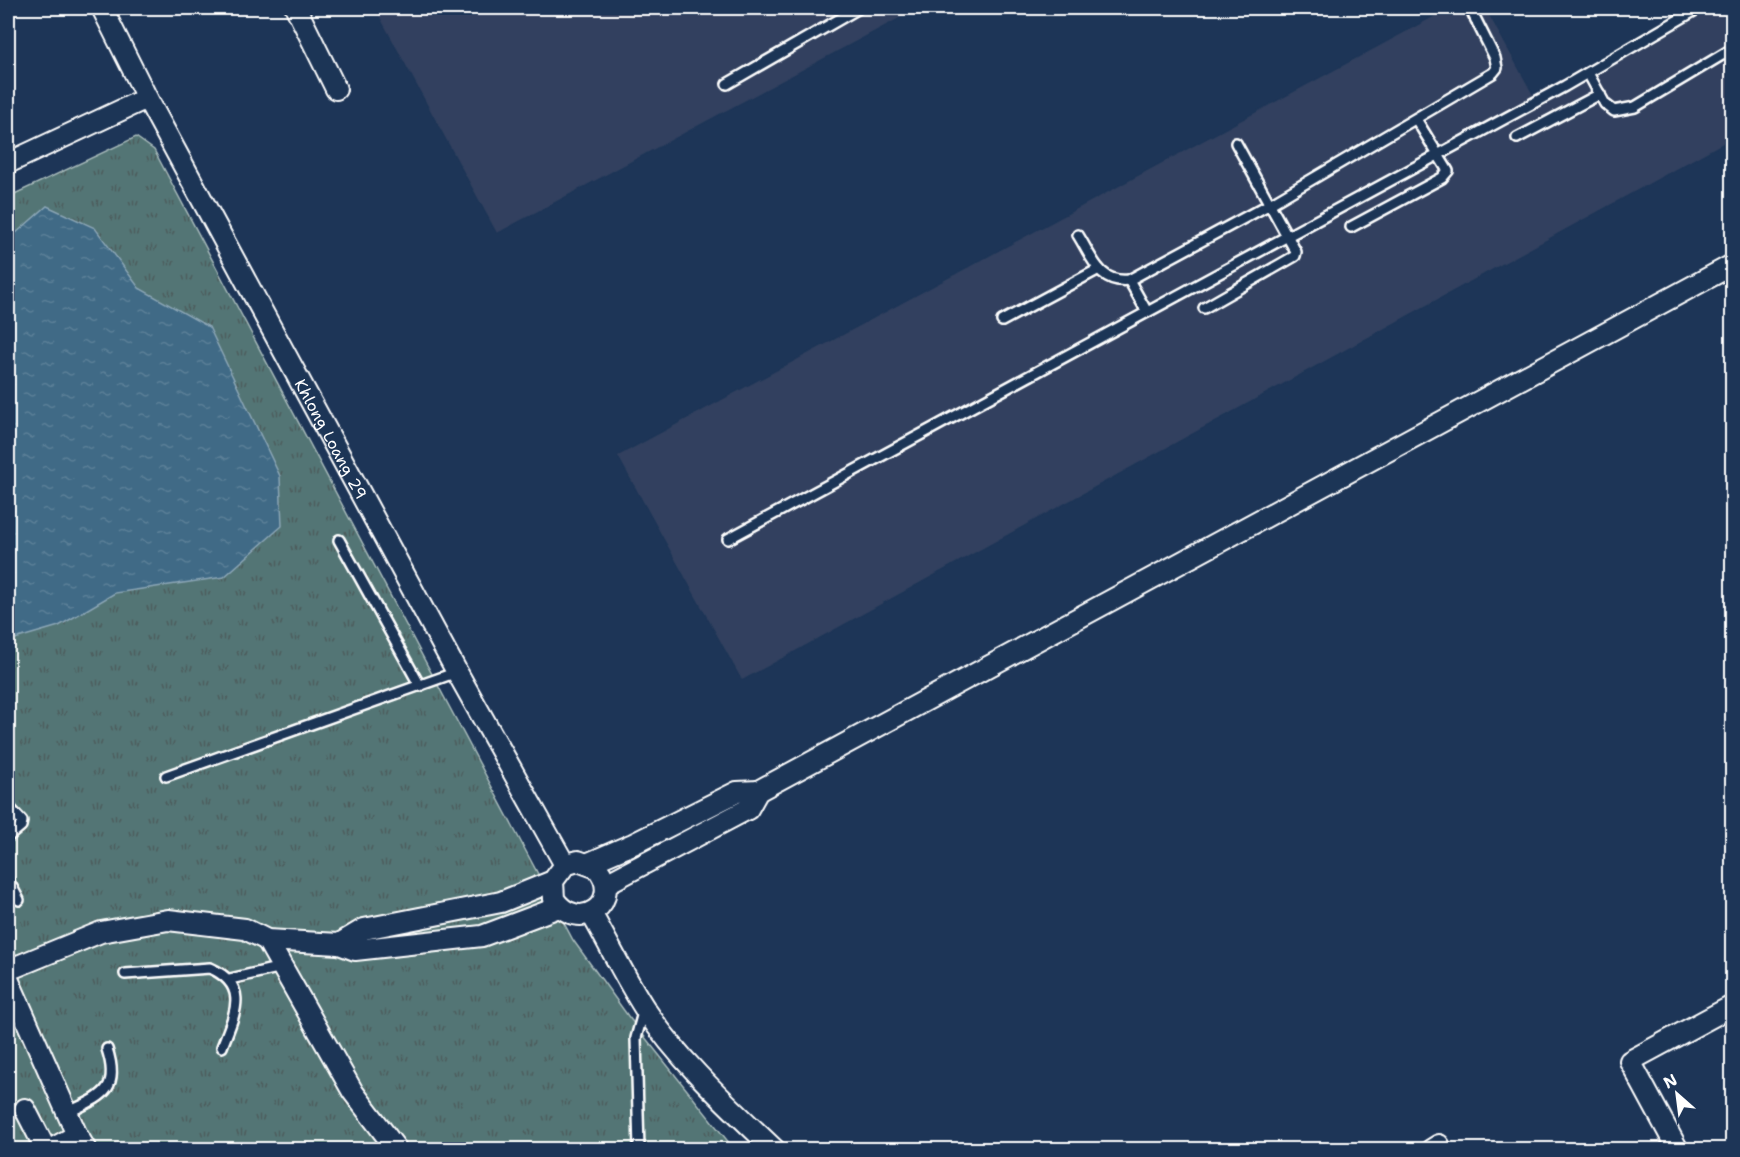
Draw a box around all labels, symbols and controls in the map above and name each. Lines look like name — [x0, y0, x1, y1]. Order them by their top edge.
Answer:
street label: Khlong Loang 29 — [290, 375, 372, 503]
north arrow — [1647, 1064, 1707, 1124]
text: N — [1660, 1069, 1681, 1093]

